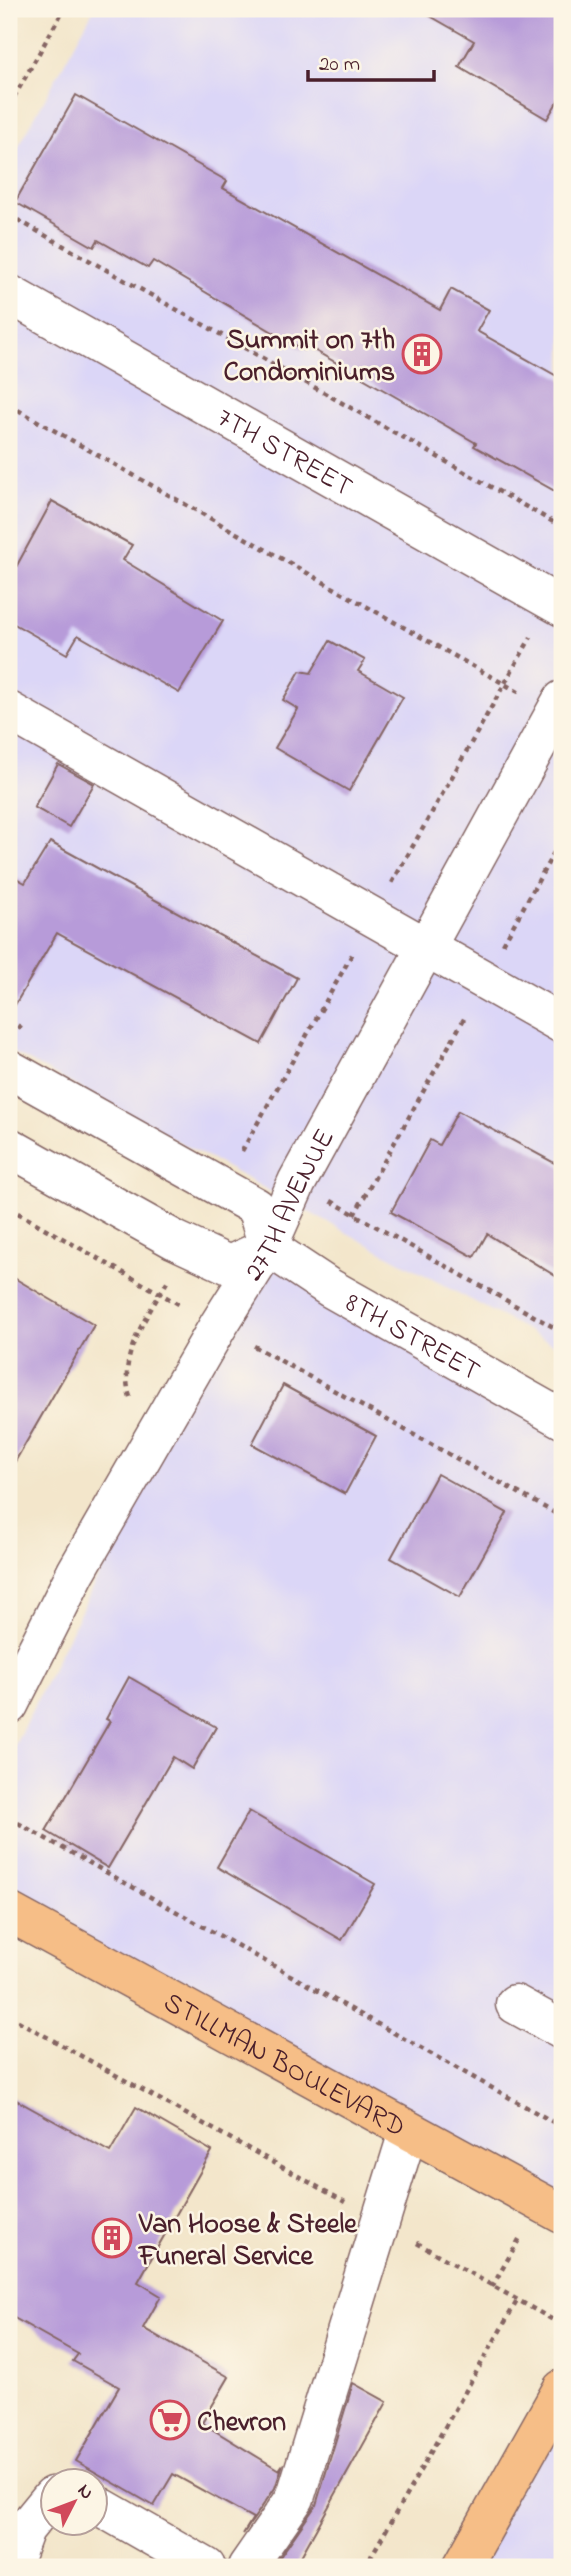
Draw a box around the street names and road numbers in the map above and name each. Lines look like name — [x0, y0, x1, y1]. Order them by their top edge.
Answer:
street label: 7TH STREET — [208, 399, 360, 509]
street label: 27TH AVENUE — [235, 1122, 347, 1290]
street label: 8TH STREET — [337, 1284, 487, 1393]
street label: STILLMAN BOULEVARD — [155, 1983, 412, 2149]

